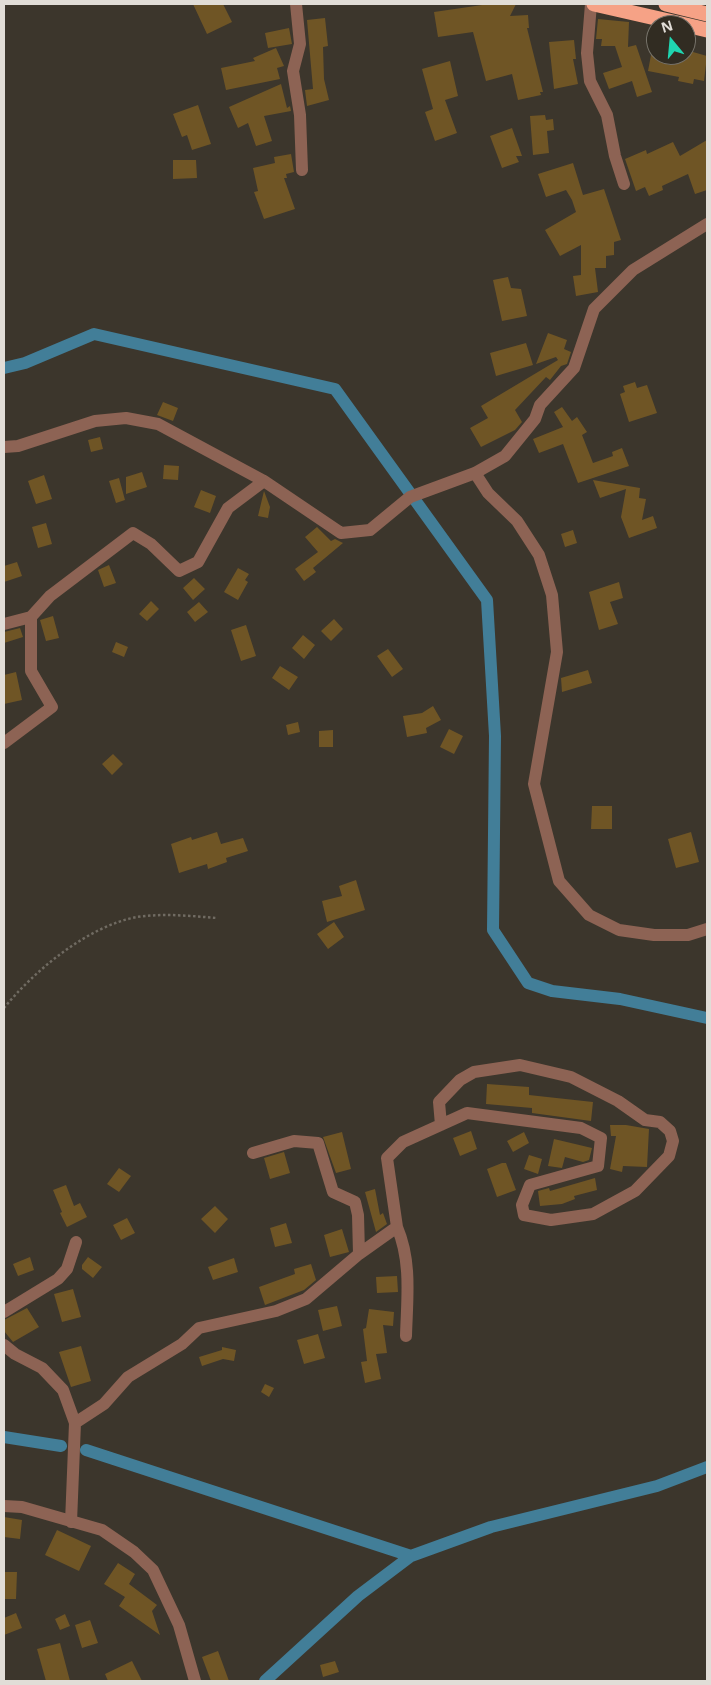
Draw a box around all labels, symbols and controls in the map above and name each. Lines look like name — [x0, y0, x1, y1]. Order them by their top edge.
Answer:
north arrow — [646, 15, 696, 65]
text: N — [659, 15, 675, 37]

